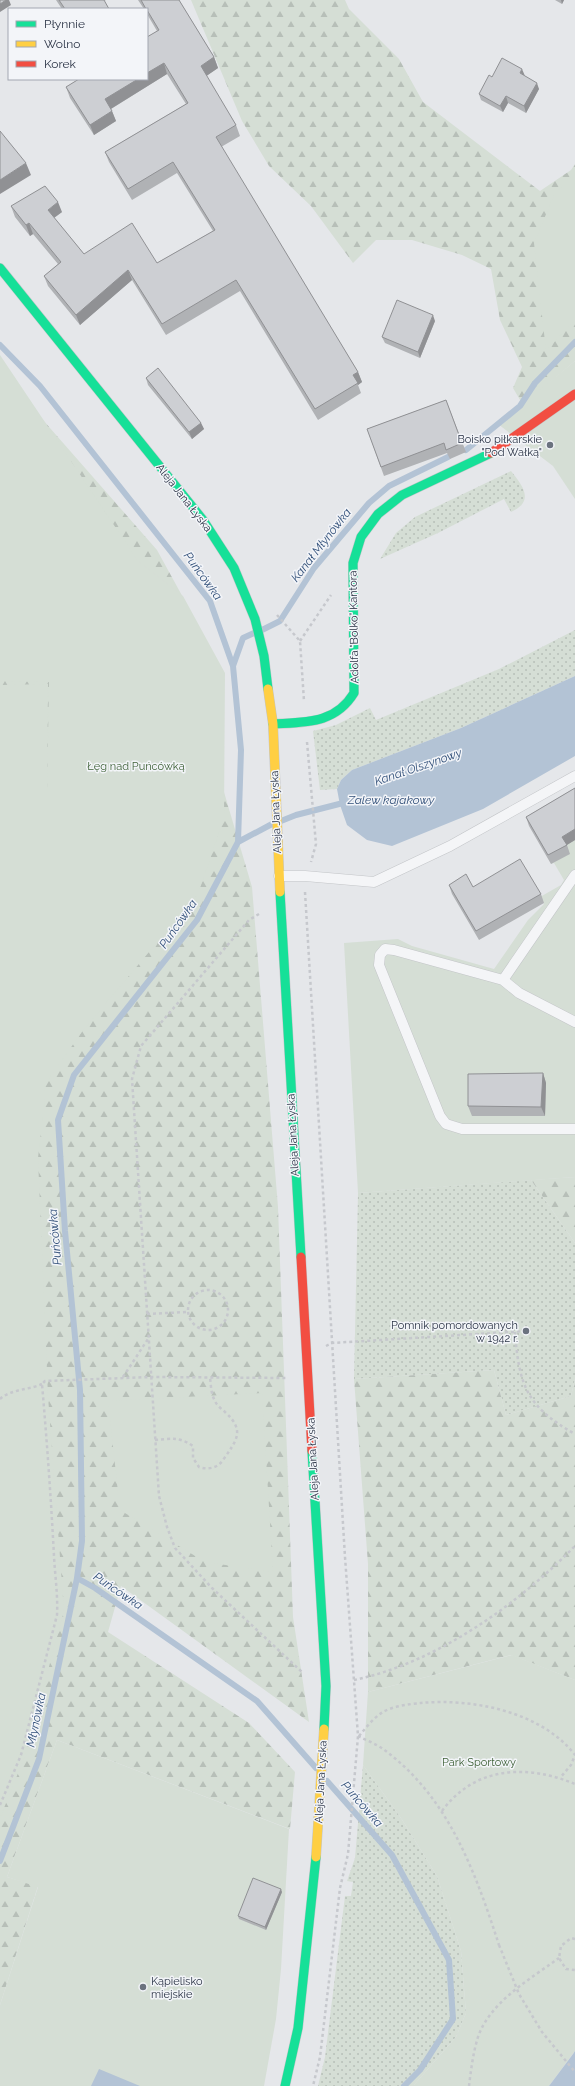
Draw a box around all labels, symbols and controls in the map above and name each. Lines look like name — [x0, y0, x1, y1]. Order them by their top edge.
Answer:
legend — [8, 8, 148, 80]
text: Płynnie — [44, 17, 85, 31]
text: Wolno — [44, 37, 80, 51]
text: Korek — [44, 57, 77, 71]
place label: Boisko piłkarskie "Pod Wałką" — [457, 433, 543, 459]
marker: Boisko piłkarskie "Pod Wałką" — [545, 440, 555, 450]
street label: Aleja Jana Łyska — [153, 461, 215, 535]
water label: Kanał Młynówka — [288, 506, 354, 584]
water label: Puńcówka — [181, 549, 225, 603]
street label: Adolfa "Bolko" Kantora — [347, 570, 361, 684]
water label: Kanał Olszynowy — [373, 745, 465, 788]
park label: Łęg nad Puńcówką — [87, 760, 185, 773]
street label: Aleja Jana Łyska — [268, 770, 284, 854]
water label: Zalew kajakowy — [347, 793, 436, 807]
water label: Puńcówka — [156, 897, 200, 951]
street label: Aleja Jana Łyska — [284, 1093, 302, 1177]
water label: Puńcówka — [46, 1208, 64, 1266]
place label: Pomnik pomordowanych w 1942 r. — [391, 1319, 518, 1345]
marker: Pomnik pomordowanych w 1942 r. — [521, 1326, 531, 1336]
street label: Aleja Jana Łyska — [304, 1417, 322, 1501]
water label: Puńcówka — [91, 1569, 145, 1613]
water label: Młynówka — [23, 1692, 49, 1748]
street label: Aleja Jana Łyska — [312, 1740, 330, 1824]
park label: Park Sportowy — [442, 1756, 516, 1769]
water label: Puńcówka — [338, 1778, 386, 1830]
place label: Kąpielisko miejskie — [151, 1975, 203, 2001]
marker: Kąpielisko miejskie — [138, 1982, 148, 1992]

